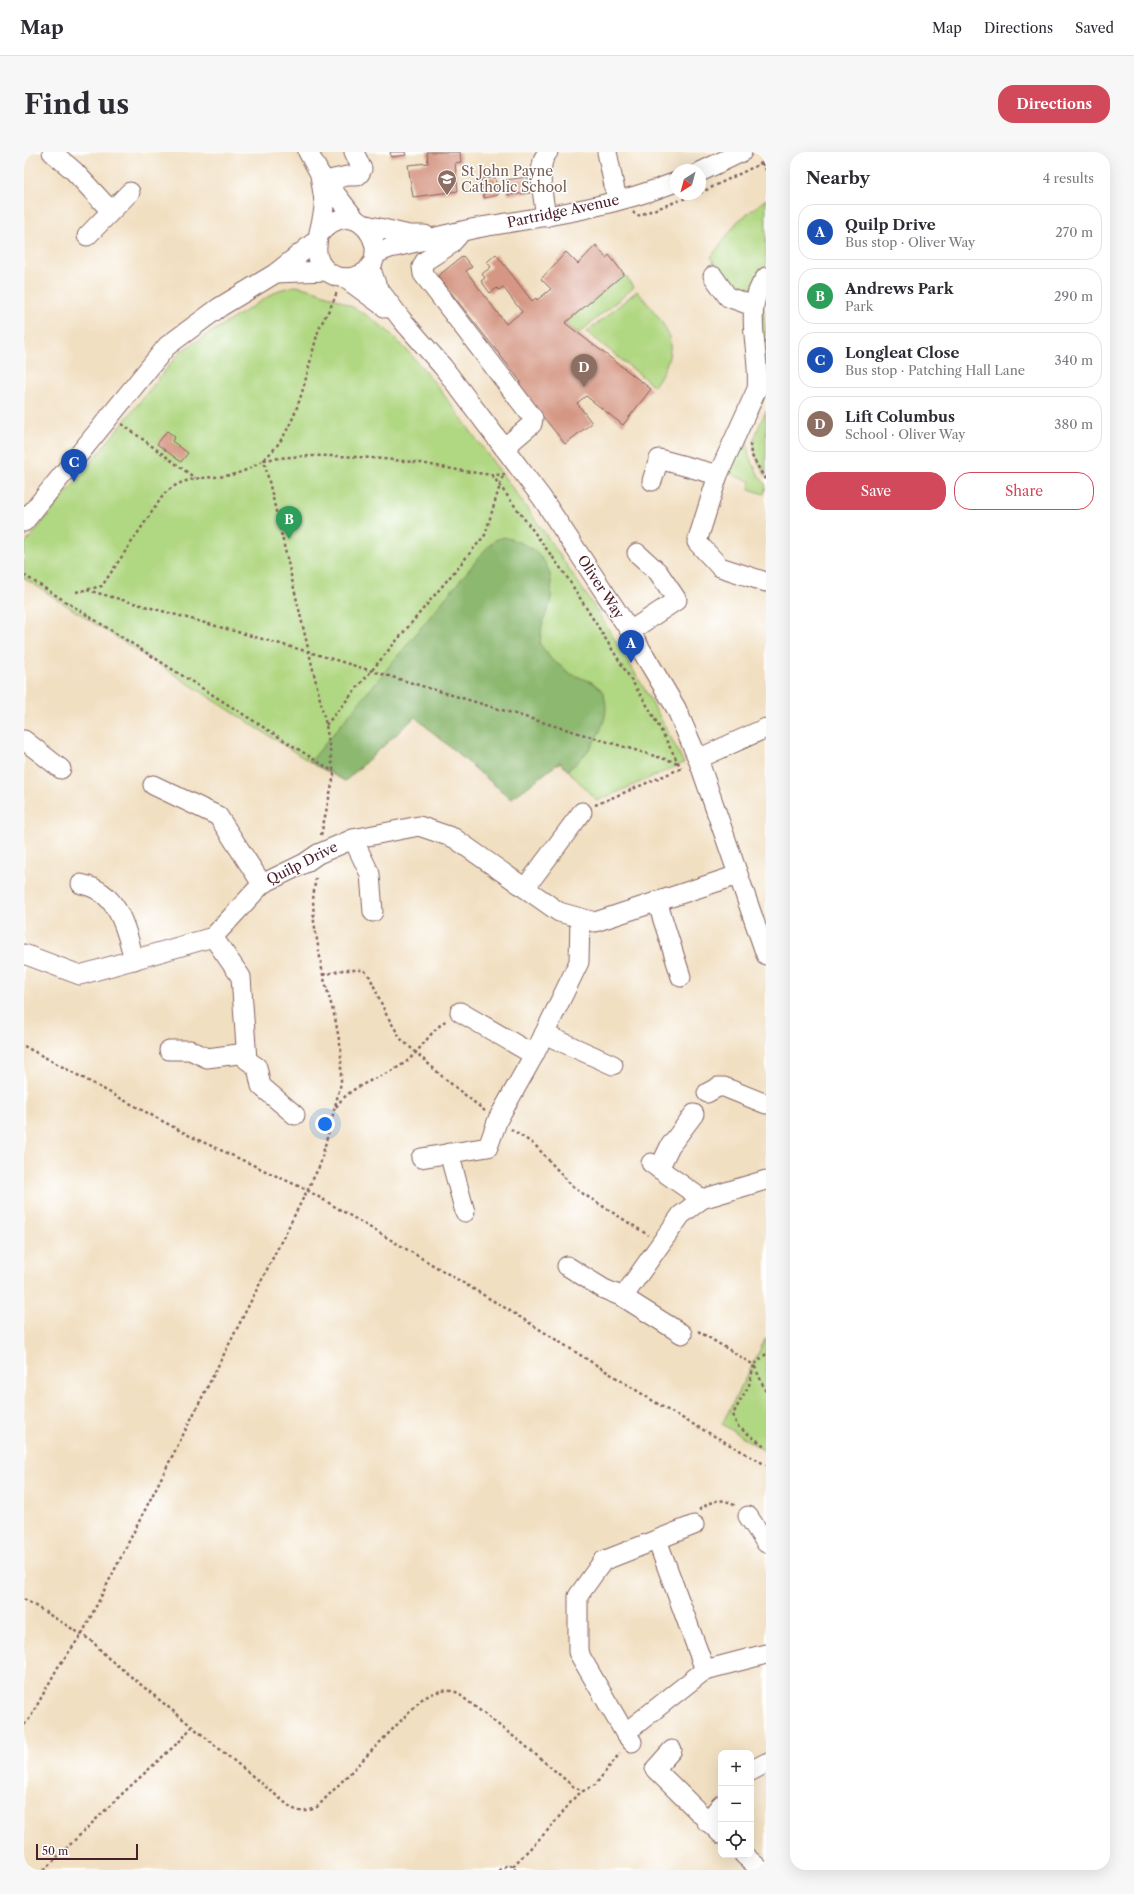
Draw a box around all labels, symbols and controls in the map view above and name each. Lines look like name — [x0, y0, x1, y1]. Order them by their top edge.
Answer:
text: Map — [20, 16, 64, 39]
text: Map — [932, 19, 962, 37]
text: Directions — [984, 19, 1053, 37]
text: Saved — [1075, 19, 1114, 37]
button: Directions — [998, 85, 1110, 123]
text: Find us — [24, 87, 129, 121]
place label: St John Payne Catholic School — [461, 162, 567, 196]
north arrow — [670, 164, 706, 200]
school or university icon: St John Payne Catholic School — [436, 168, 458, 196]
text: Nearby — [806, 168, 870, 188]
text: 4 results — [1043, 170, 1094, 186]
street label: Partridge Avenue — [505, 190, 621, 232]
text: Quilp Drive — [845, 215, 936, 234]
text: A — [815, 224, 825, 240]
text: 270 m — [1055, 224, 1093, 240]
text: Bus stop · Oliver Way — [845, 234, 975, 250]
text: Andrews Park — [845, 279, 954, 298]
text: B — [815, 288, 825, 304]
text: 290 m — [1054, 288, 1093, 304]
text: Park — [845, 298, 873, 314]
text: Longleat Close — [845, 343, 959, 362]
text: C — [815, 352, 825, 368]
text: 340 m — [1055, 352, 1093, 368]
pin: D — [571, 354, 597, 387]
text: Bus stop · Patching Hall Lane — [845, 362, 1025, 378]
text: Lift Columbus — [845, 407, 955, 426]
text: D — [814, 416, 826, 432]
text: 380 m — [1054, 416, 1093, 432]
text: School · Oliver Way — [845, 426, 966, 442]
pin: C — [61, 449, 87, 482]
button: Save — [806, 472, 946, 510]
button: Share — [954, 472, 1094, 510]
pin: B — [276, 506, 302, 539]
street label: Oliver Way — [574, 552, 628, 622]
pin: A — [618, 630, 644, 663]
street label: Quilp Drive — [263, 837, 341, 889]
your location — [315, 1114, 335, 1134]
map controls — [718, 1750, 754, 1858]
button: + — [718, 1750, 754, 1786]
button: − — [718, 1786, 754, 1822]
button: locate — [718, 1822, 754, 1858]
scale bar — [36, 1842, 138, 1861]
text: 50 m — [42, 1844, 68, 1858]

